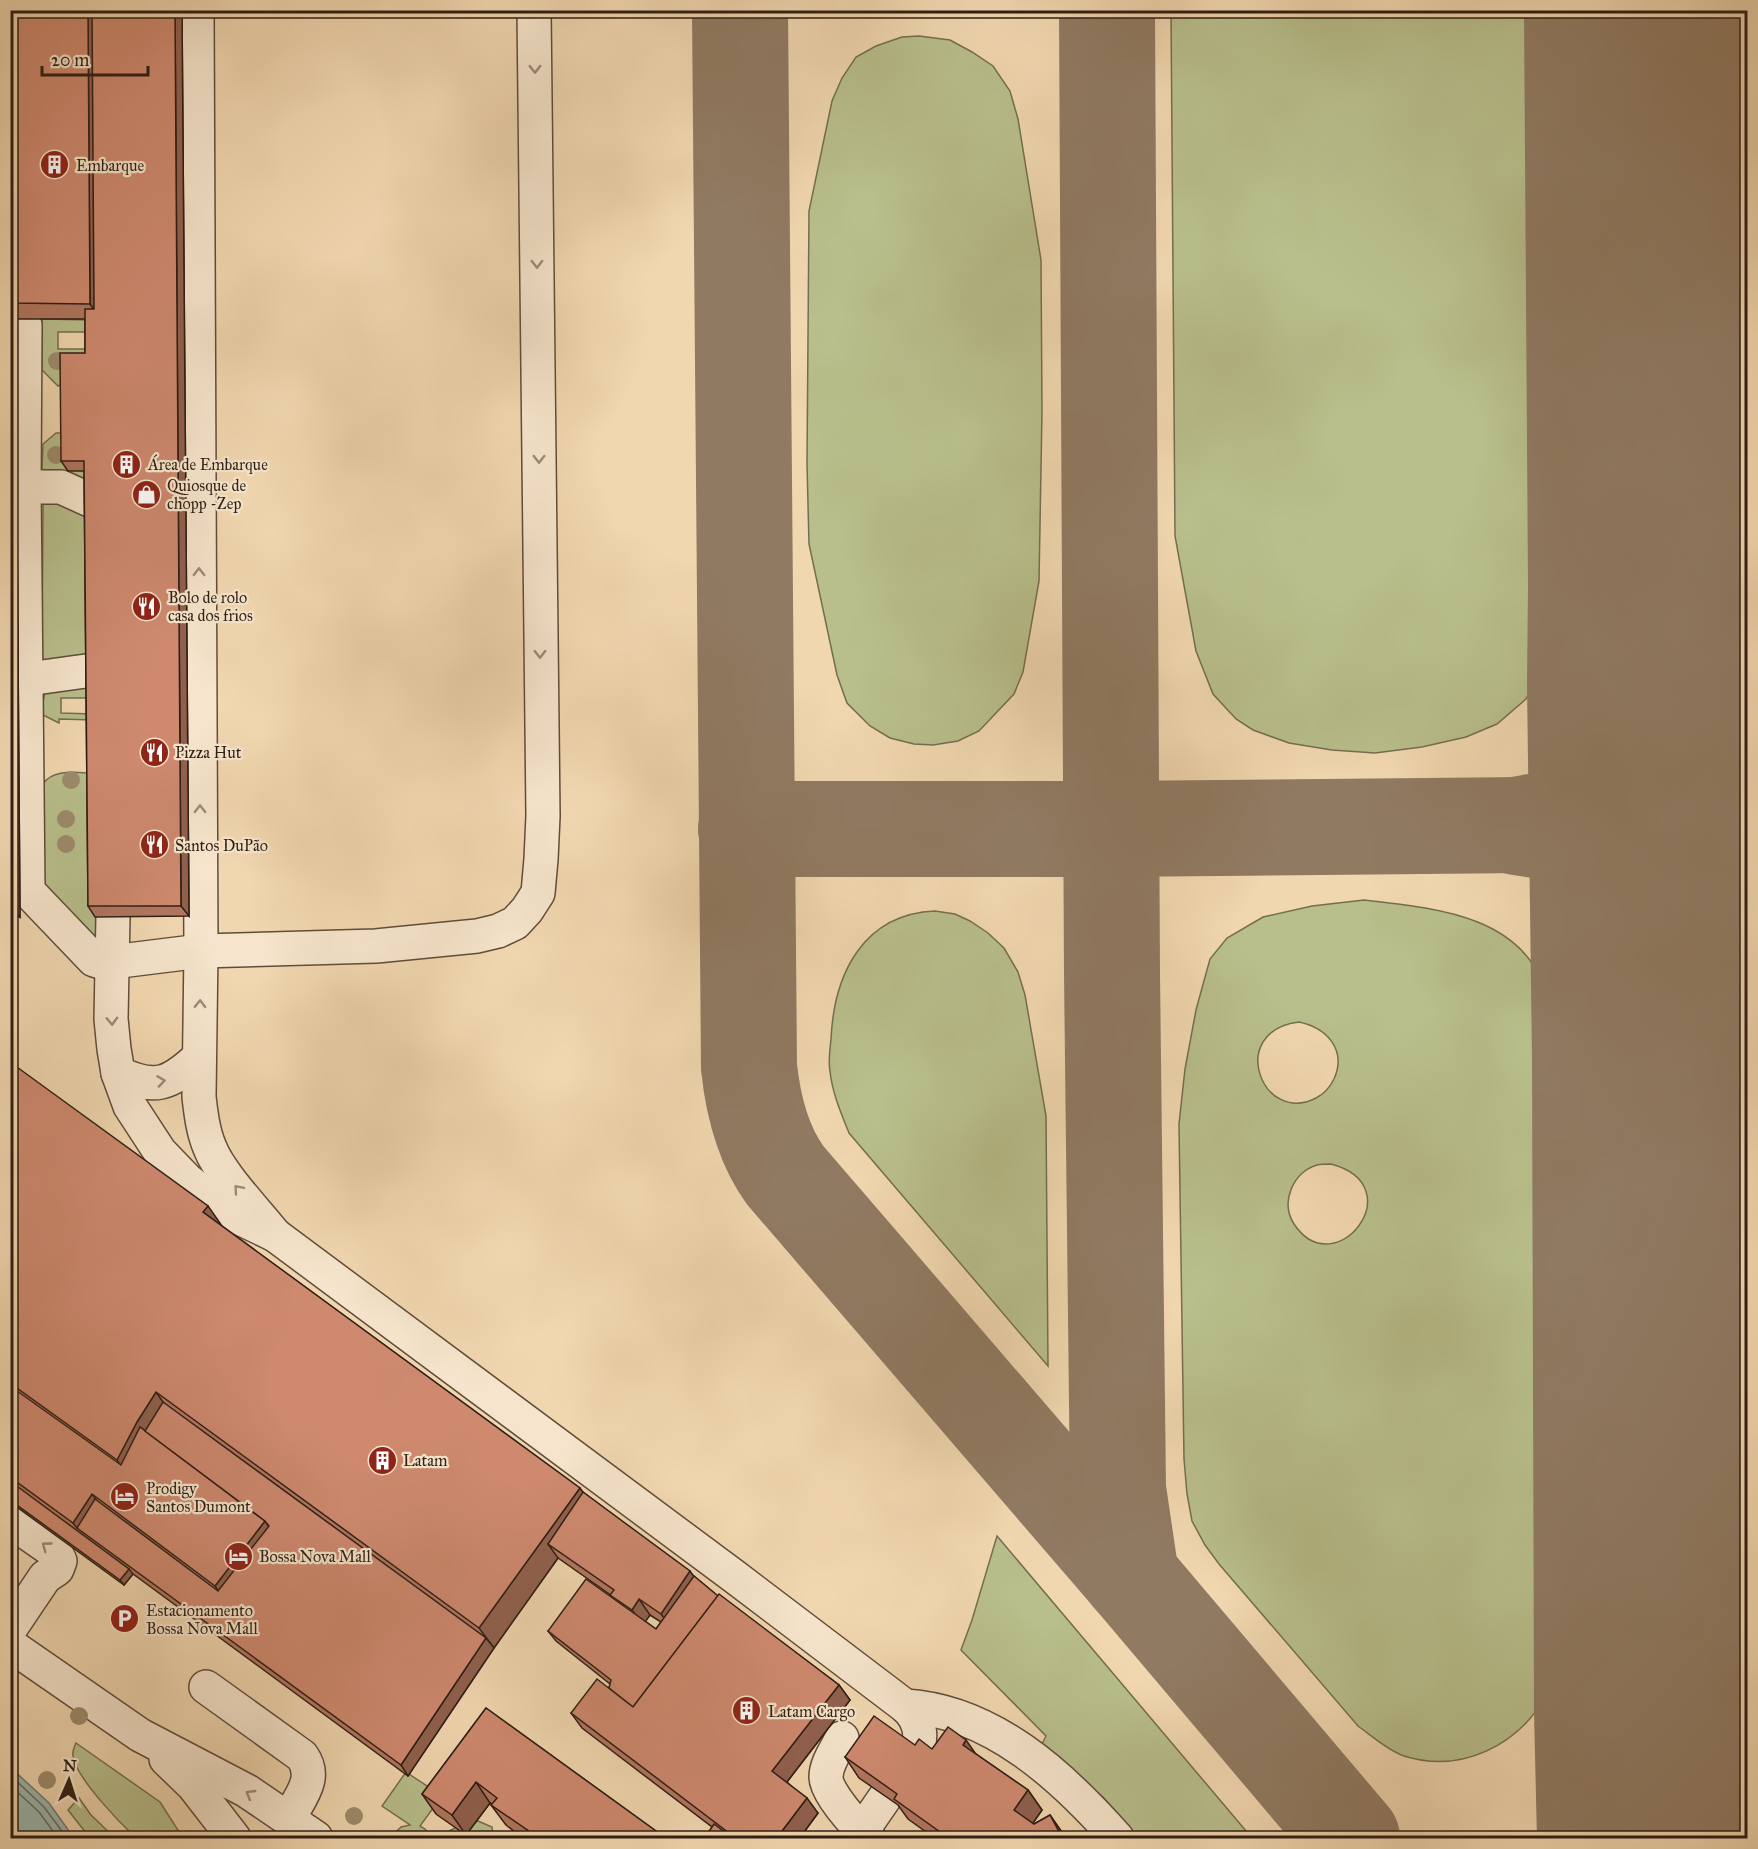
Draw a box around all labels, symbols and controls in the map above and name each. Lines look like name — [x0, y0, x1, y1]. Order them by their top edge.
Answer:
scale bar — [42, 39, 148, 77]
text: 20 m — [51, 49, 89, 71]
one-way arrow — [529, 64, 541, 73]
building icon: Embarque — [39, 149, 71, 181]
place label: Embarque — [76, 156, 144, 176]
one-way arrow — [531, 259, 543, 268]
building icon: Área de Embarque — [111, 448, 143, 480]
place label: Área de Embarque — [147, 454, 268, 475]
one-way arrow — [533, 454, 545, 463]
place label: Quiosque de chopp -Zep — [167, 476, 246, 513]
shop icon: Quiosque de chopp -Zep — [130, 478, 162, 510]
one-way arrow — [193, 568, 205, 577]
place label: Bolo de rolo casa dos frios — [168, 588, 253, 625]
restaurant icon: Bolo de rolo casa dos frios — [131, 590, 163, 622]
one-way arrow — [534, 649, 546, 658]
restaurant icon: Pizza Hut — [138, 736, 170, 768]
place label: Pizza Hut — [175, 743, 242, 762]
one-way arrow — [194, 805, 206, 814]
restaurant icon: Santos DuPão — [138, 829, 170, 861]
place label: Santos DuPão — [175, 836, 268, 855]
one-way arrow — [193, 1000, 206, 1009]
one-way arrow — [105, 1017, 118, 1026]
one-way arrow — [156, 1076, 166, 1088]
one-way arrow — [235, 1185, 246, 1196]
building icon: Latam — [366, 1444, 398, 1476]
place label: Latam — [403, 1451, 448, 1470]
place label: Prodigy Santos Dumont — [146, 1479, 251, 1516]
hotel icon: Prodigy Santos Dumont — [109, 1481, 141, 1513]
hotel icon: Bossa Nova Mall — [222, 1540, 254, 1572]
one-way arrow — [41, 1542, 52, 1553]
place label: Bossa Nova Mall — [259, 1547, 371, 1566]
place label: Estacionamento Bossa Nova Mall — [146, 1601, 258, 1638]
parking icon: Estacionamento Bossa Nova Mall — [109, 1603, 141, 1635]
building icon: Latam Cargo — [731, 1695, 763, 1727]
place label: Latam Cargo — [768, 1702, 855, 1722]
north arrow — [39, 1750, 99, 1810]
text: N — [62, 1756, 77, 1775]
one-way arrow — [246, 1789, 256, 1801]

